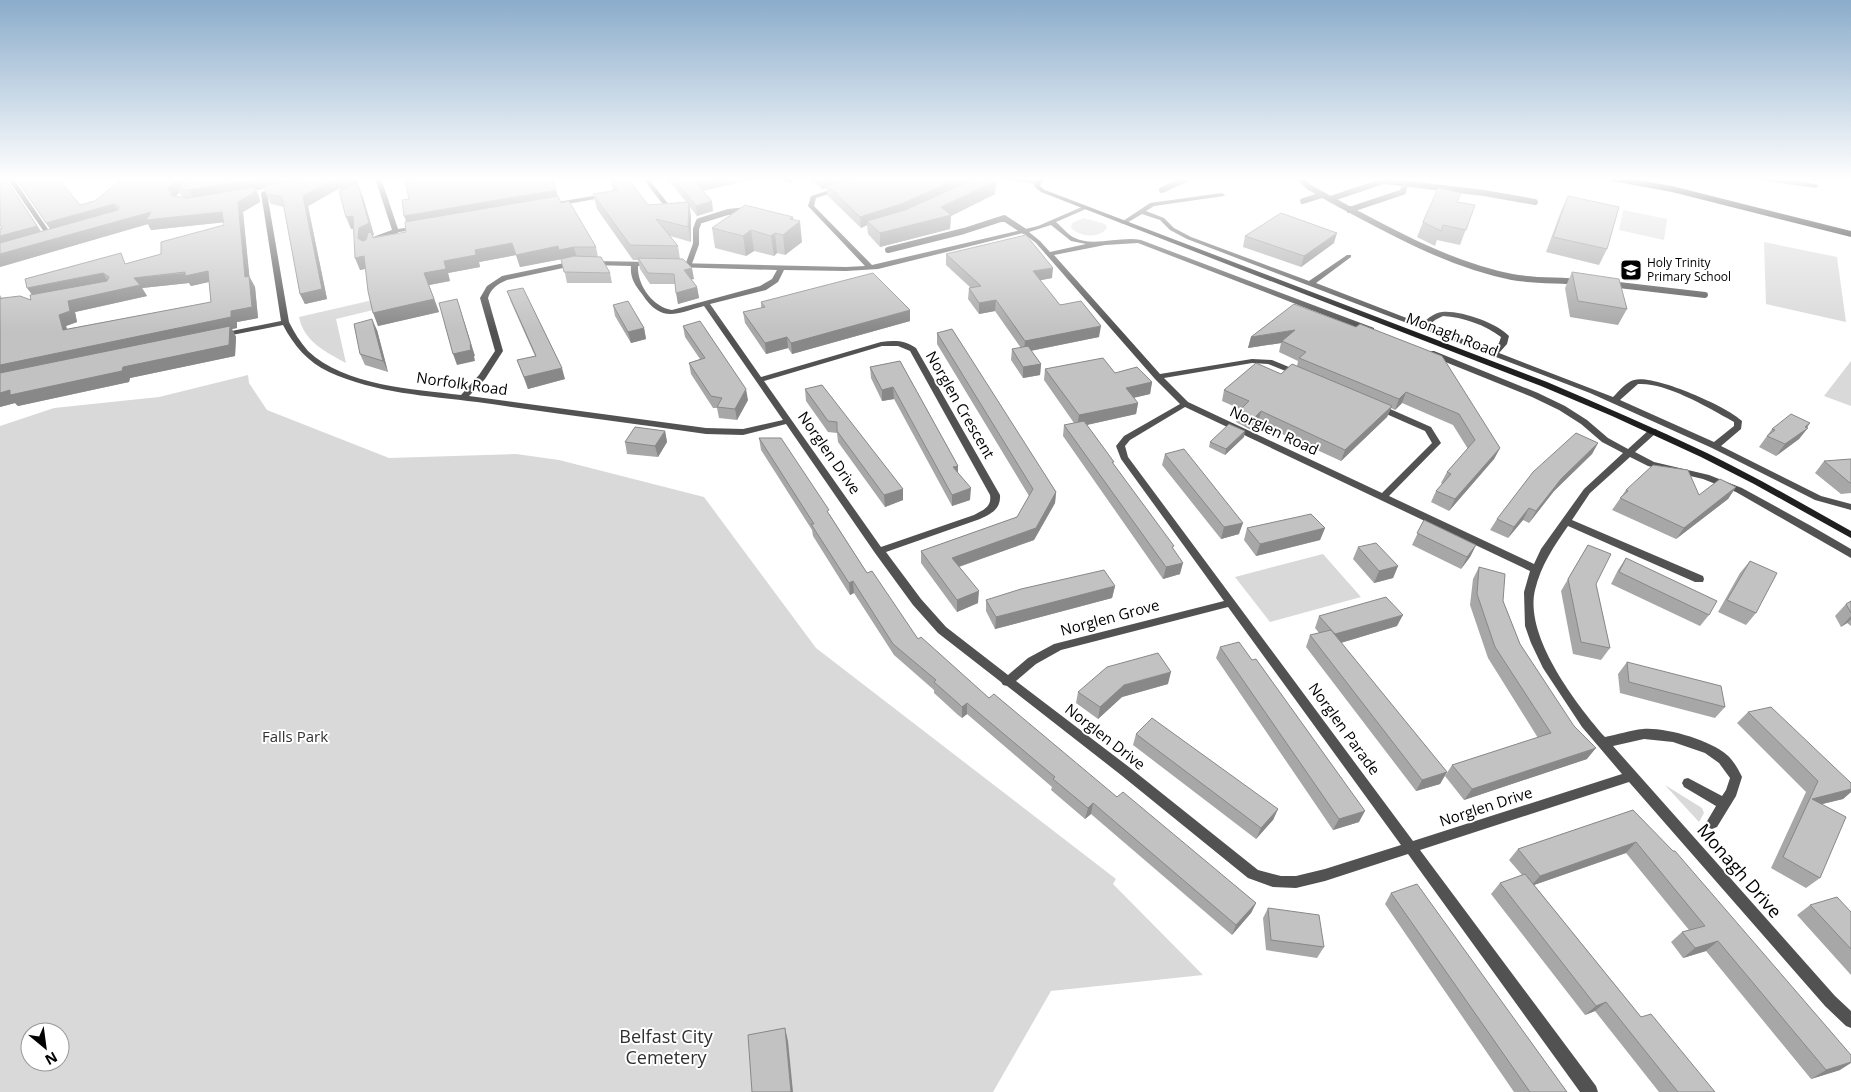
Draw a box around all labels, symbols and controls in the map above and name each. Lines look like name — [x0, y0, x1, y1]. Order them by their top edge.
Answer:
place label: Holy Trinity Primary School — [1647, 254, 1731, 285]
school or university icon: Holy Trinity Primary School — [1619, 258, 1643, 282]
street label: Monagh Road — [1403, 307, 1501, 361]
street label: Norglen Crescent — [922, 347, 1000, 462]
street label: Norfolk Road — [415, 367, 509, 399]
street label: Norglen Road — [1227, 401, 1322, 459]
street label: Norglen Drive — [794, 407, 866, 498]
street label: Norglen Grove — [1058, 594, 1162, 640]
street label: Norglen Parade — [1305, 678, 1385, 779]
street label: Norglen Drive — [1061, 699, 1150, 774]
park label: Falls Park — [262, 726, 328, 746]
street label: Norglen Drive — [1437, 782, 1535, 830]
street label: Monagh Drive — [1692, 818, 1787, 923]
north arrow — [20, 1022, 70, 1072]
park label: Belfast City Cemetery — [619, 1024, 714, 1069]
text: N — [42, 1048, 61, 1070]

